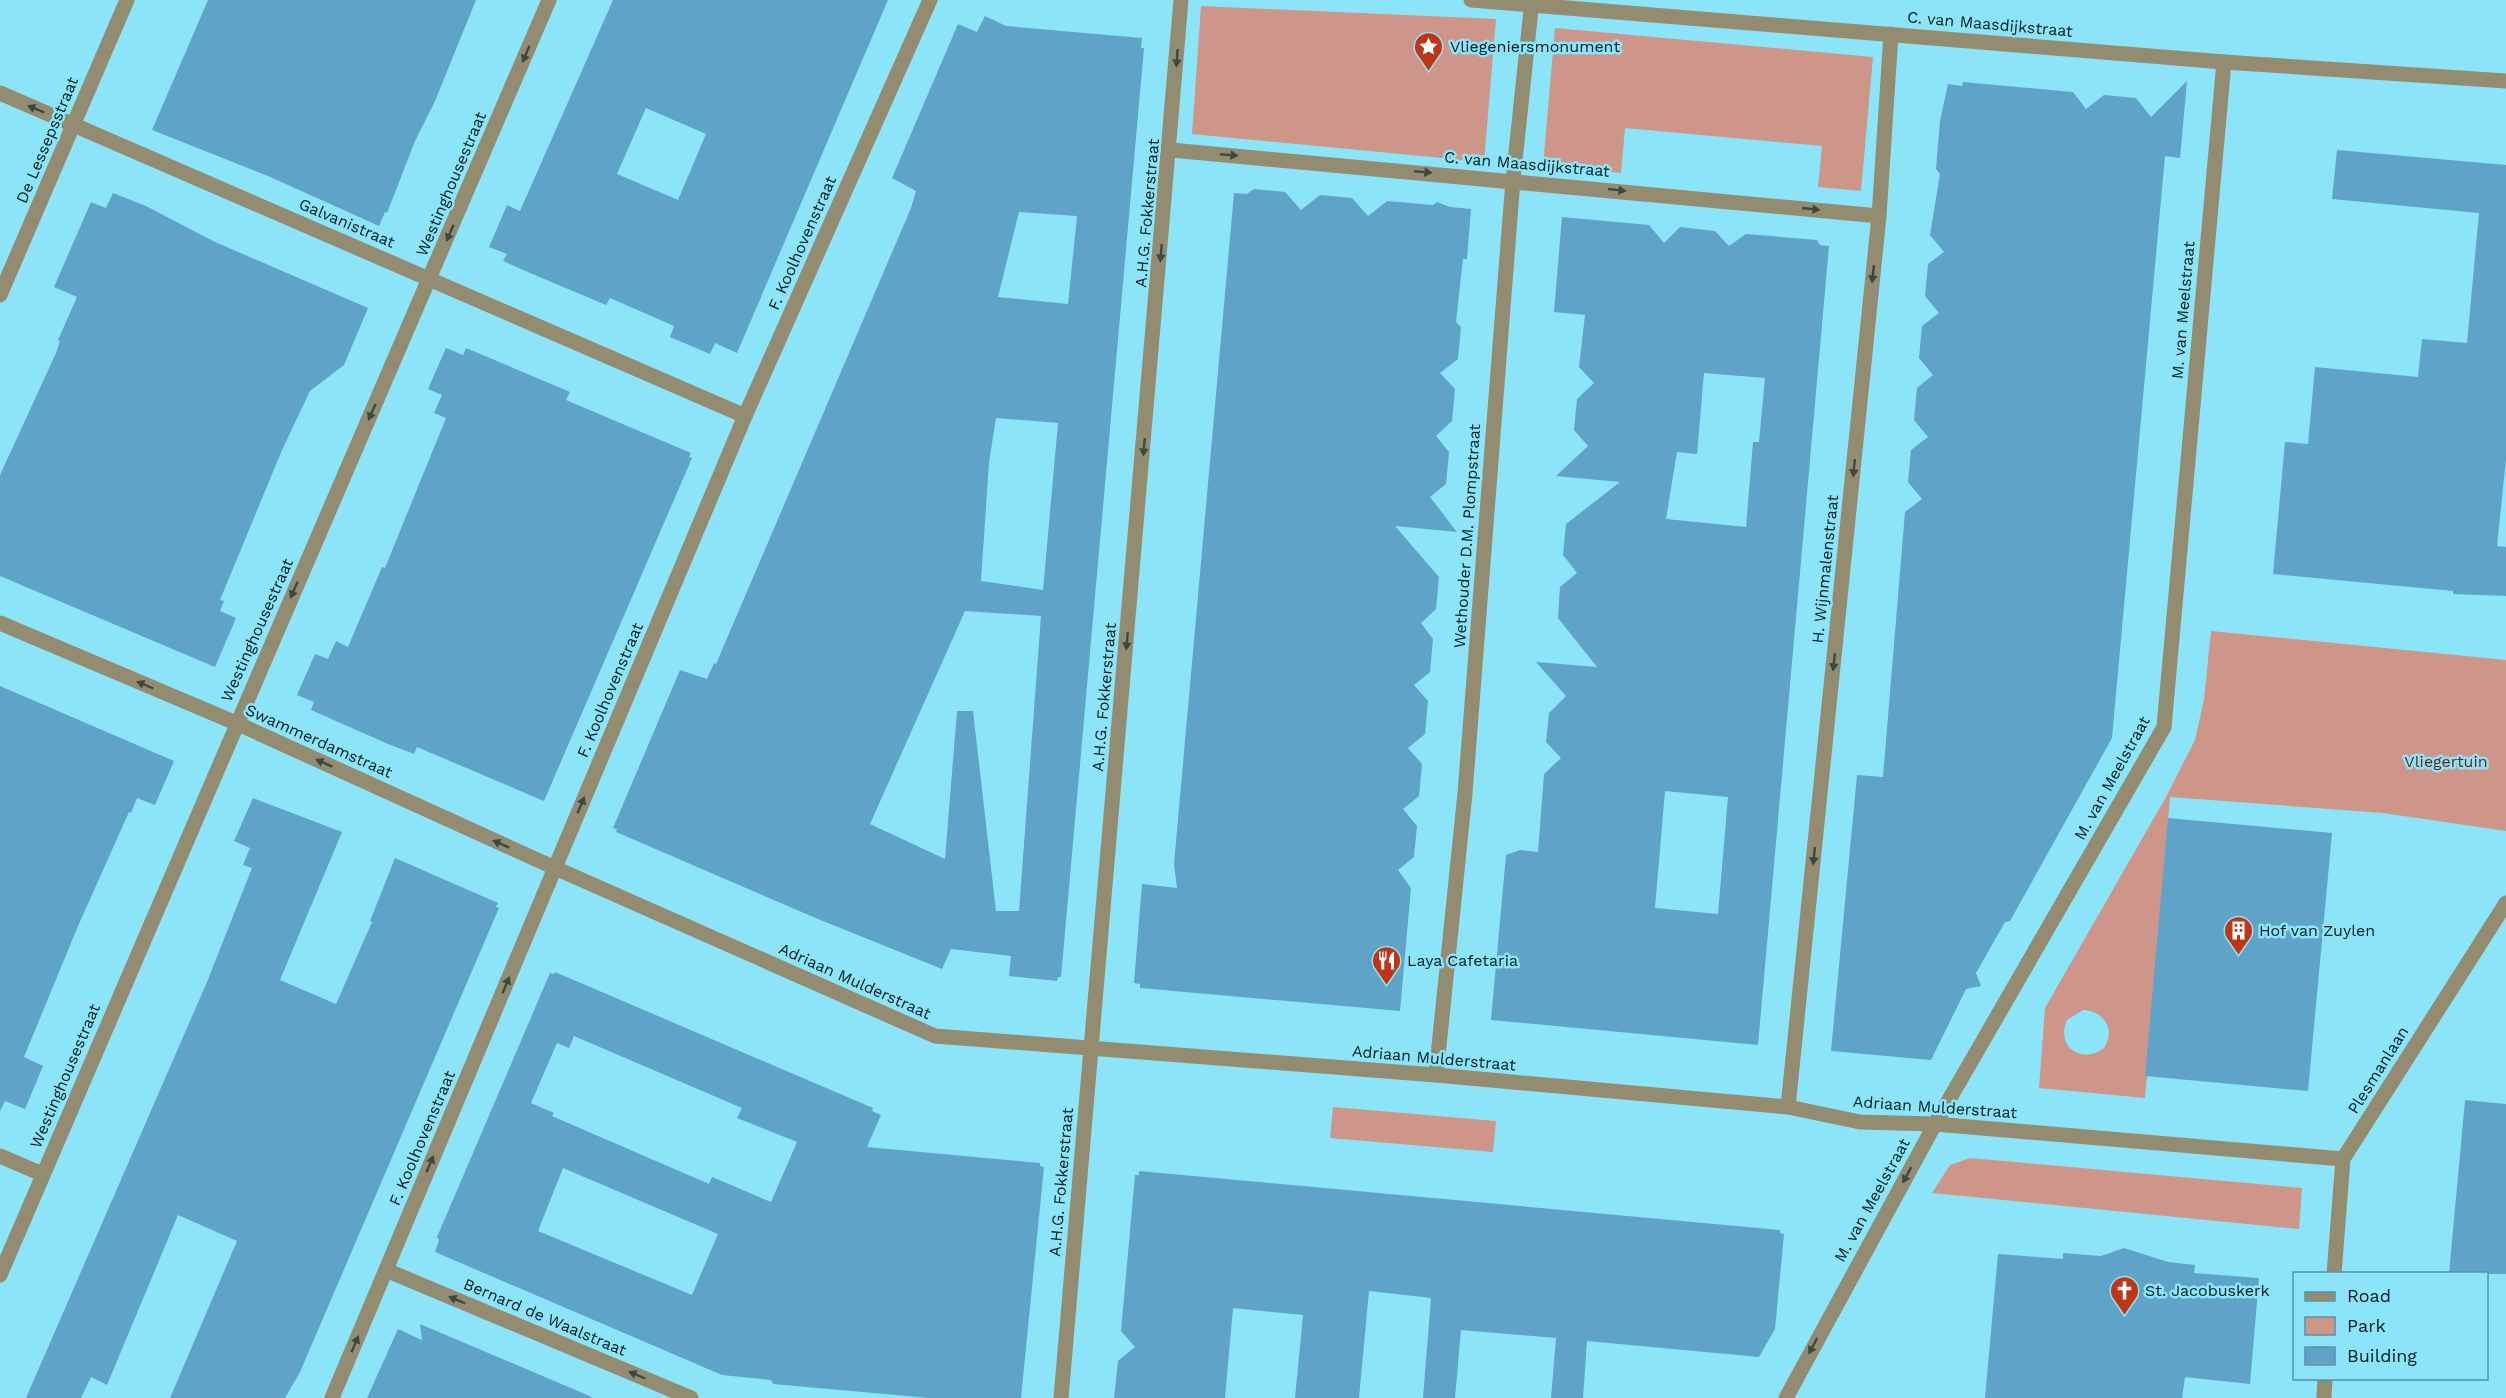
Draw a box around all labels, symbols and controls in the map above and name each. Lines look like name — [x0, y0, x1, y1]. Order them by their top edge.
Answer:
street label: C. van Maasdijkstraat — [1906, 7, 2074, 41]
place icon: Vliegeniersmonument — [1413, 30, 1445, 72]
place label: Vliegeniersmonument — [1450, 37, 1620, 56]
one-way arrow — [522, 45, 531, 62]
one-way arrow — [1172, 49, 1182, 68]
street label: De Lessepsstraat — [12, 74, 82, 206]
one-way arrow — [27, 104, 45, 114]
street label: Westinghousestraat — [412, 109, 490, 259]
street label: A.H.G. Fokkerstraat — [1131, 137, 1163, 288]
street label: C. van Maasdijkstraat — [1443, 147, 1611, 181]
one-way arrow — [1219, 150, 1238, 160]
one-way arrow — [1414, 167, 1433, 177]
street label: F. Koolhovenstraat — [764, 173, 840, 313]
one-way arrow — [1608, 185, 1627, 195]
street label: Galvanistraat — [296, 194, 398, 252]
one-way arrow — [1802, 204, 1821, 214]
one-way arrow — [445, 224, 454, 242]
street label: M. van Meelstraat — [2168, 240, 2199, 380]
one-way arrow — [1156, 243, 1166, 262]
one-way arrow — [1868, 265, 1878, 284]
one-way arrow — [367, 403, 377, 421]
street label: Wethouder D.M. Plompstraat — [1450, 423, 1484, 649]
one-way arrow — [1139, 437, 1149, 456]
one-way arrow — [1849, 459, 1858, 478]
street label: H. Wijnmalenstraat — [1808, 494, 1842, 644]
street label: Westinghousestraat — [217, 555, 297, 705]
one-way arrow — [289, 582, 298, 599]
street label: F. Koolhovenstraat — [573, 620, 647, 760]
street label: A.H.G. Fokkerstraat — [1088, 621, 1120, 772]
one-way arrow — [1122, 632, 1132, 651]
one-way arrow — [1829, 653, 1839, 672]
one-way arrow — [136, 680, 154, 690]
street label: Swammerdamstraat — [243, 700, 396, 782]
street label: M. van Meelstraat — [2070, 713, 2154, 843]
park label: Vliegertuin — [2404, 752, 2488, 771]
one-way arrow — [315, 759, 332, 768]
one-way arrow — [576, 795, 586, 813]
one-way arrow — [492, 839, 510, 849]
one-way arrow — [1809, 847, 1819, 866]
building icon: Hof van Zuylen — [2222, 914, 2254, 956]
place label: Hof van Zuylen — [2259, 921, 2375, 940]
street label: Adriaan Mulderstraat — [776, 939, 934, 1023]
restaurant icon: Laya Cafetaria — [1370, 944, 1402, 986]
place label: Laya Cafetaria — [1407, 951, 1518, 970]
one-way arrow — [501, 975, 511, 993]
street label: Westinghousestraat — [26, 1001, 104, 1151]
street label: Plesmanlaan — [2344, 1023, 2412, 1117]
street label: Adriaan Mulderstraat — [1351, 1041, 1517, 1075]
street label: F. Koolhovenstraat — [385, 1068, 459, 1208]
street label: Adriaan Mulderstraat — [1852, 1092, 2018, 1122]
street label: A.H.G. Fokkerstraat — [1045, 1106, 1077, 1257]
street label: M. van Meelstraat — [1830, 1135, 1914, 1265]
one-way arrow — [426, 1156, 435, 1173]
one-way arrow — [1902, 1167, 1912, 1184]
legend — [2293, 1272, 2488, 1380]
street label: Bernard de Waalstraat — [461, 1274, 629, 1360]
church icon: St. Jacobuskerk — [2108, 1274, 2140, 1316]
place label: St. Jacobuskerk — [2145, 1281, 2270, 1300]
text: Road — [2347, 1285, 2391, 1306]
one-way arrow — [448, 1295, 466, 1304]
text: Park — [2347, 1315, 2386, 1336]
one-way arrow — [351, 1335, 360, 1353]
one-way arrow — [1808, 1338, 1818, 1355]
text: Building — [2347, 1345, 2417, 1366]
one-way arrow — [627, 1370, 645, 1380]

